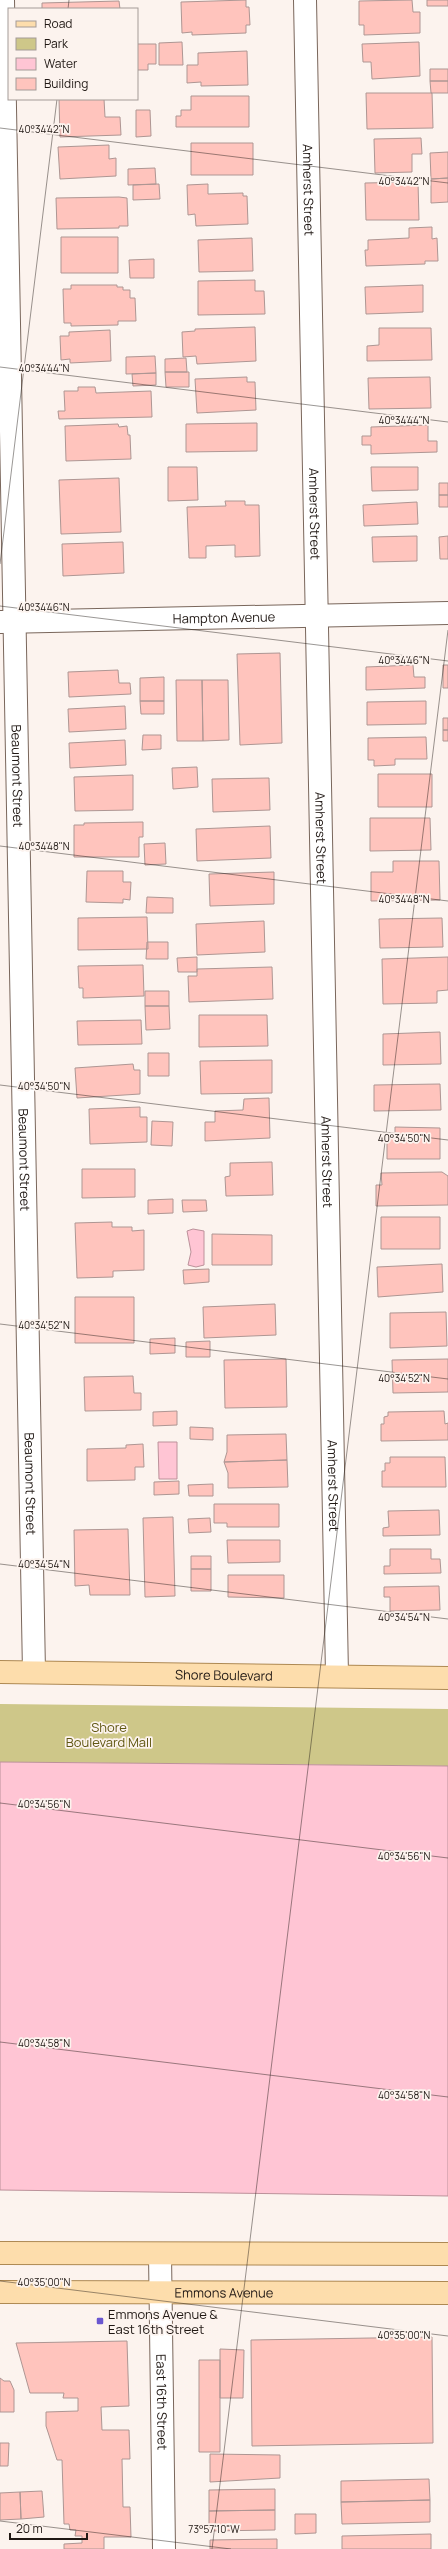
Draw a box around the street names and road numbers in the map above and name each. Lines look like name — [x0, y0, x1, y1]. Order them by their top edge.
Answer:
street label: Amherst Street — [299, 144, 319, 236]
street label: Amherst Street — [305, 468, 325, 560]
street label: Hampton Avenue — [173, 607, 276, 628]
street label: Beaumont Street — [7, 724, 27, 827]
street label: Amherst Street — [311, 792, 331, 884]
street label: Beaumont Street — [15, 1108, 34, 1211]
street label: Amherst Street — [317, 1116, 337, 1208]
street label: Beaumont Street — [21, 1432, 40, 1535]
street label: Amherst Street — [324, 1440, 343, 1532]
street label: Shore Boulevard — [175, 1665, 273, 1685]
street label: Emmons Avenue — [175, 2283, 274, 2302]
street label: East 16th Street — [152, 2354, 172, 2450]

